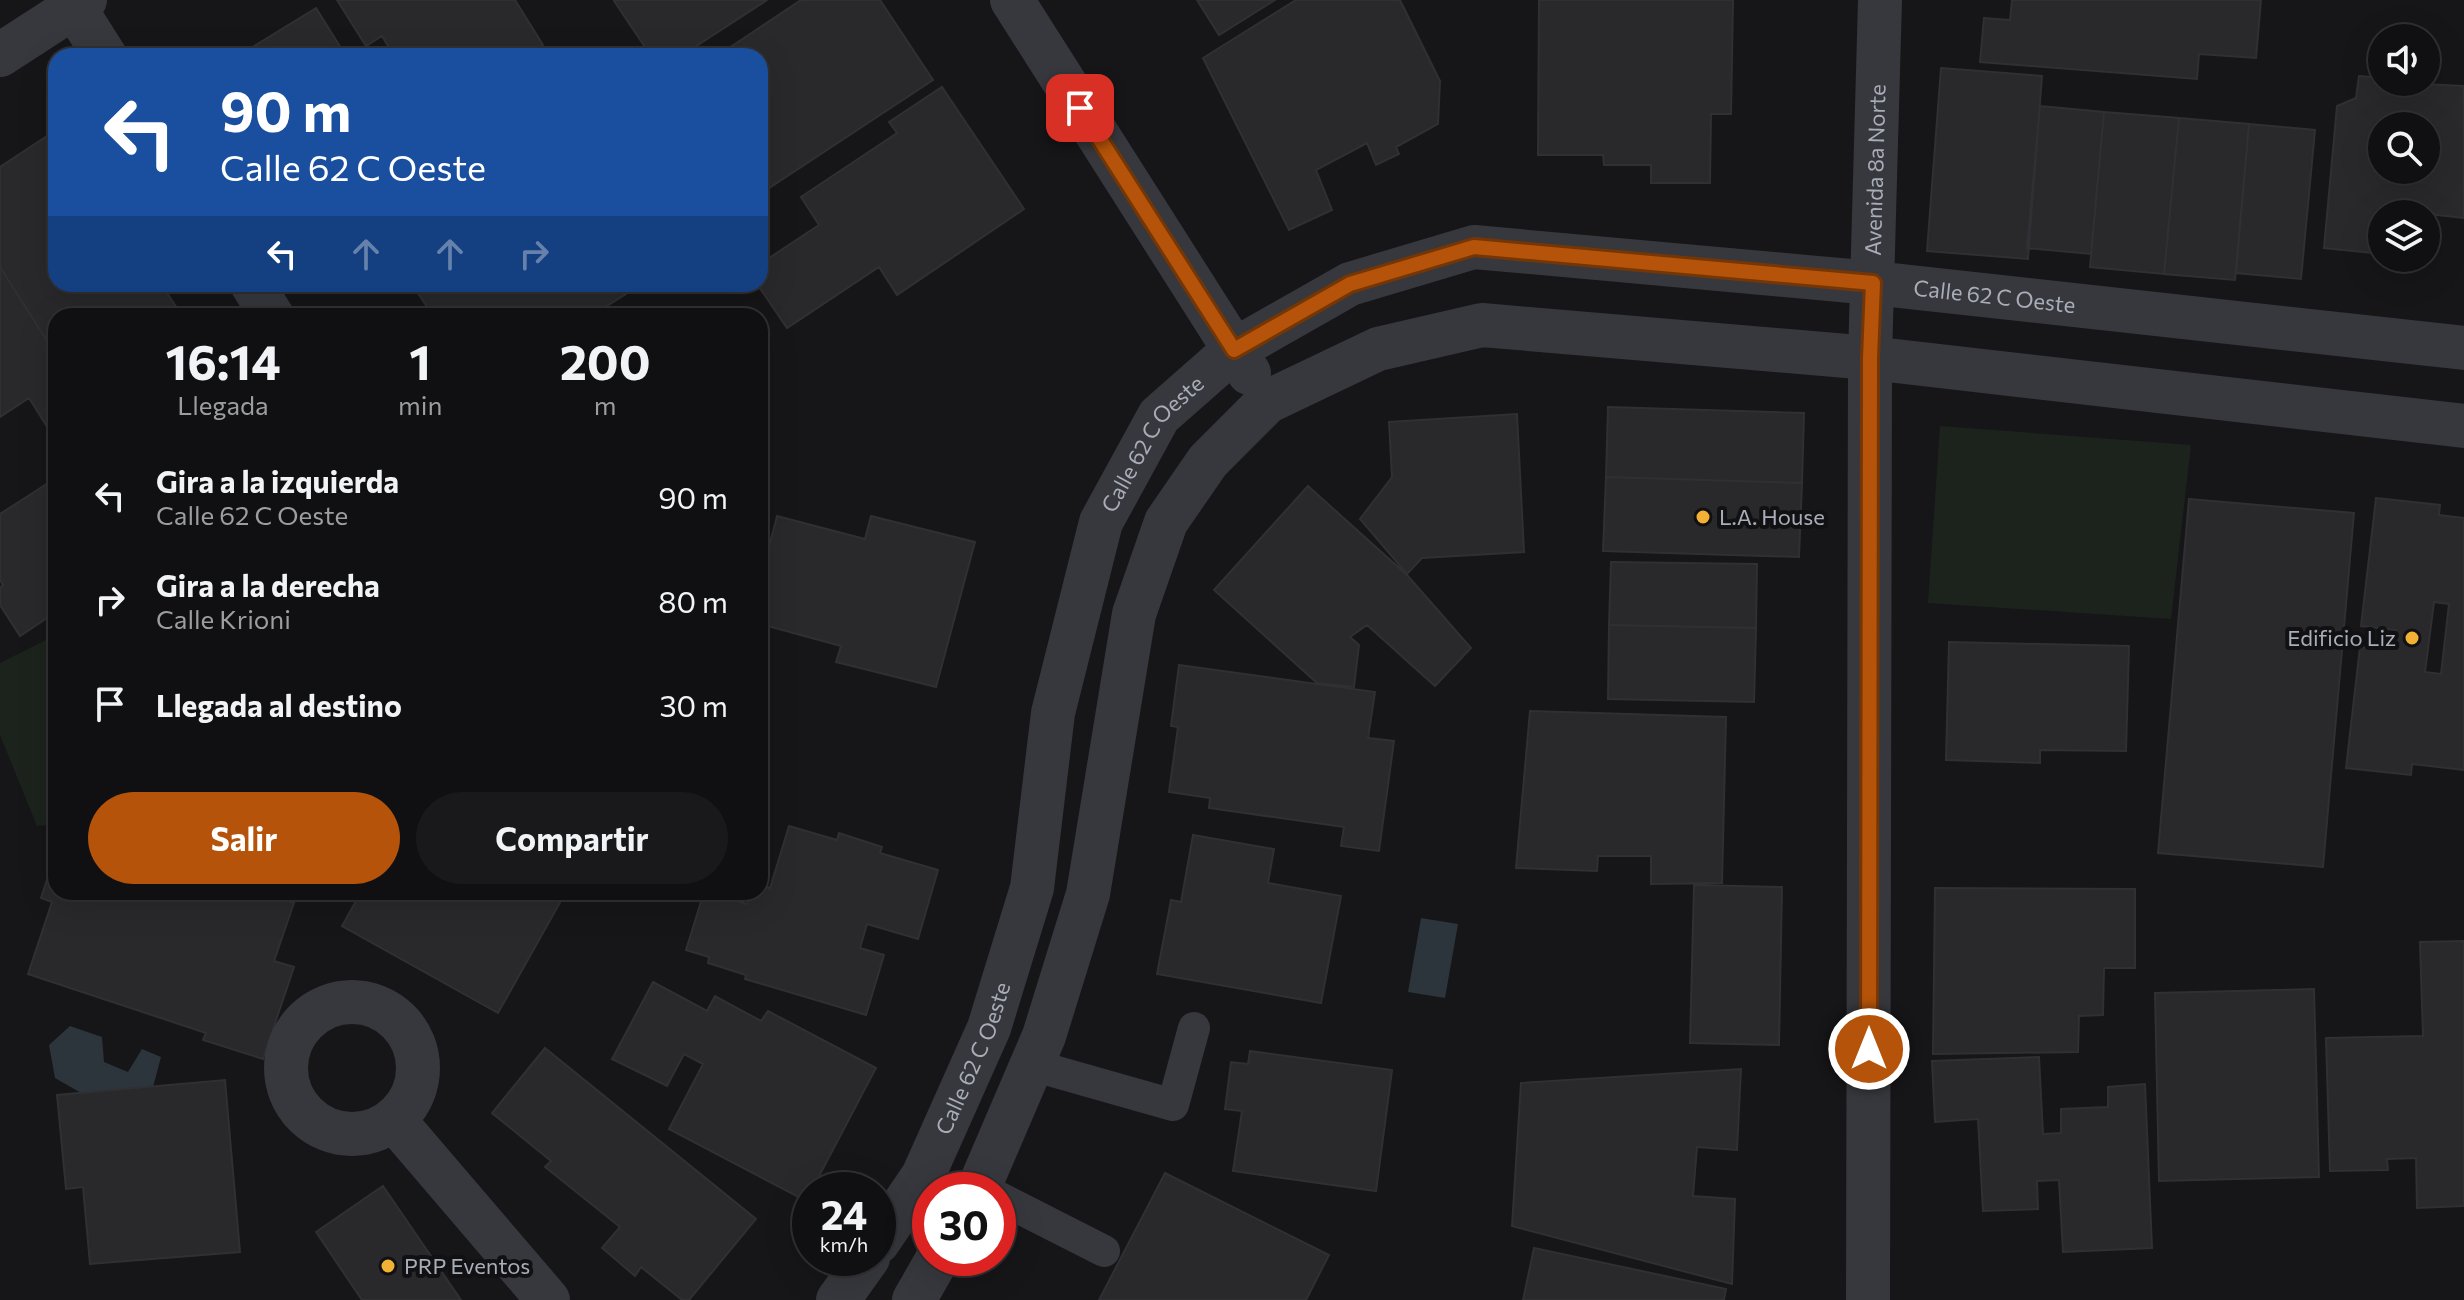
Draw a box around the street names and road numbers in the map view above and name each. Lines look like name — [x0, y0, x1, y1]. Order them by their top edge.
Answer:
street label: Avenida 8a Norte — [1859, 84, 1891, 256]
street label: Calle 62 C Oeste — [1912, 274, 2077, 318]
street label: Calle 62 C Oeste — [1095, 369, 1209, 517]
street label: Calle 62 C Oeste — [929, 979, 1015, 1139]

